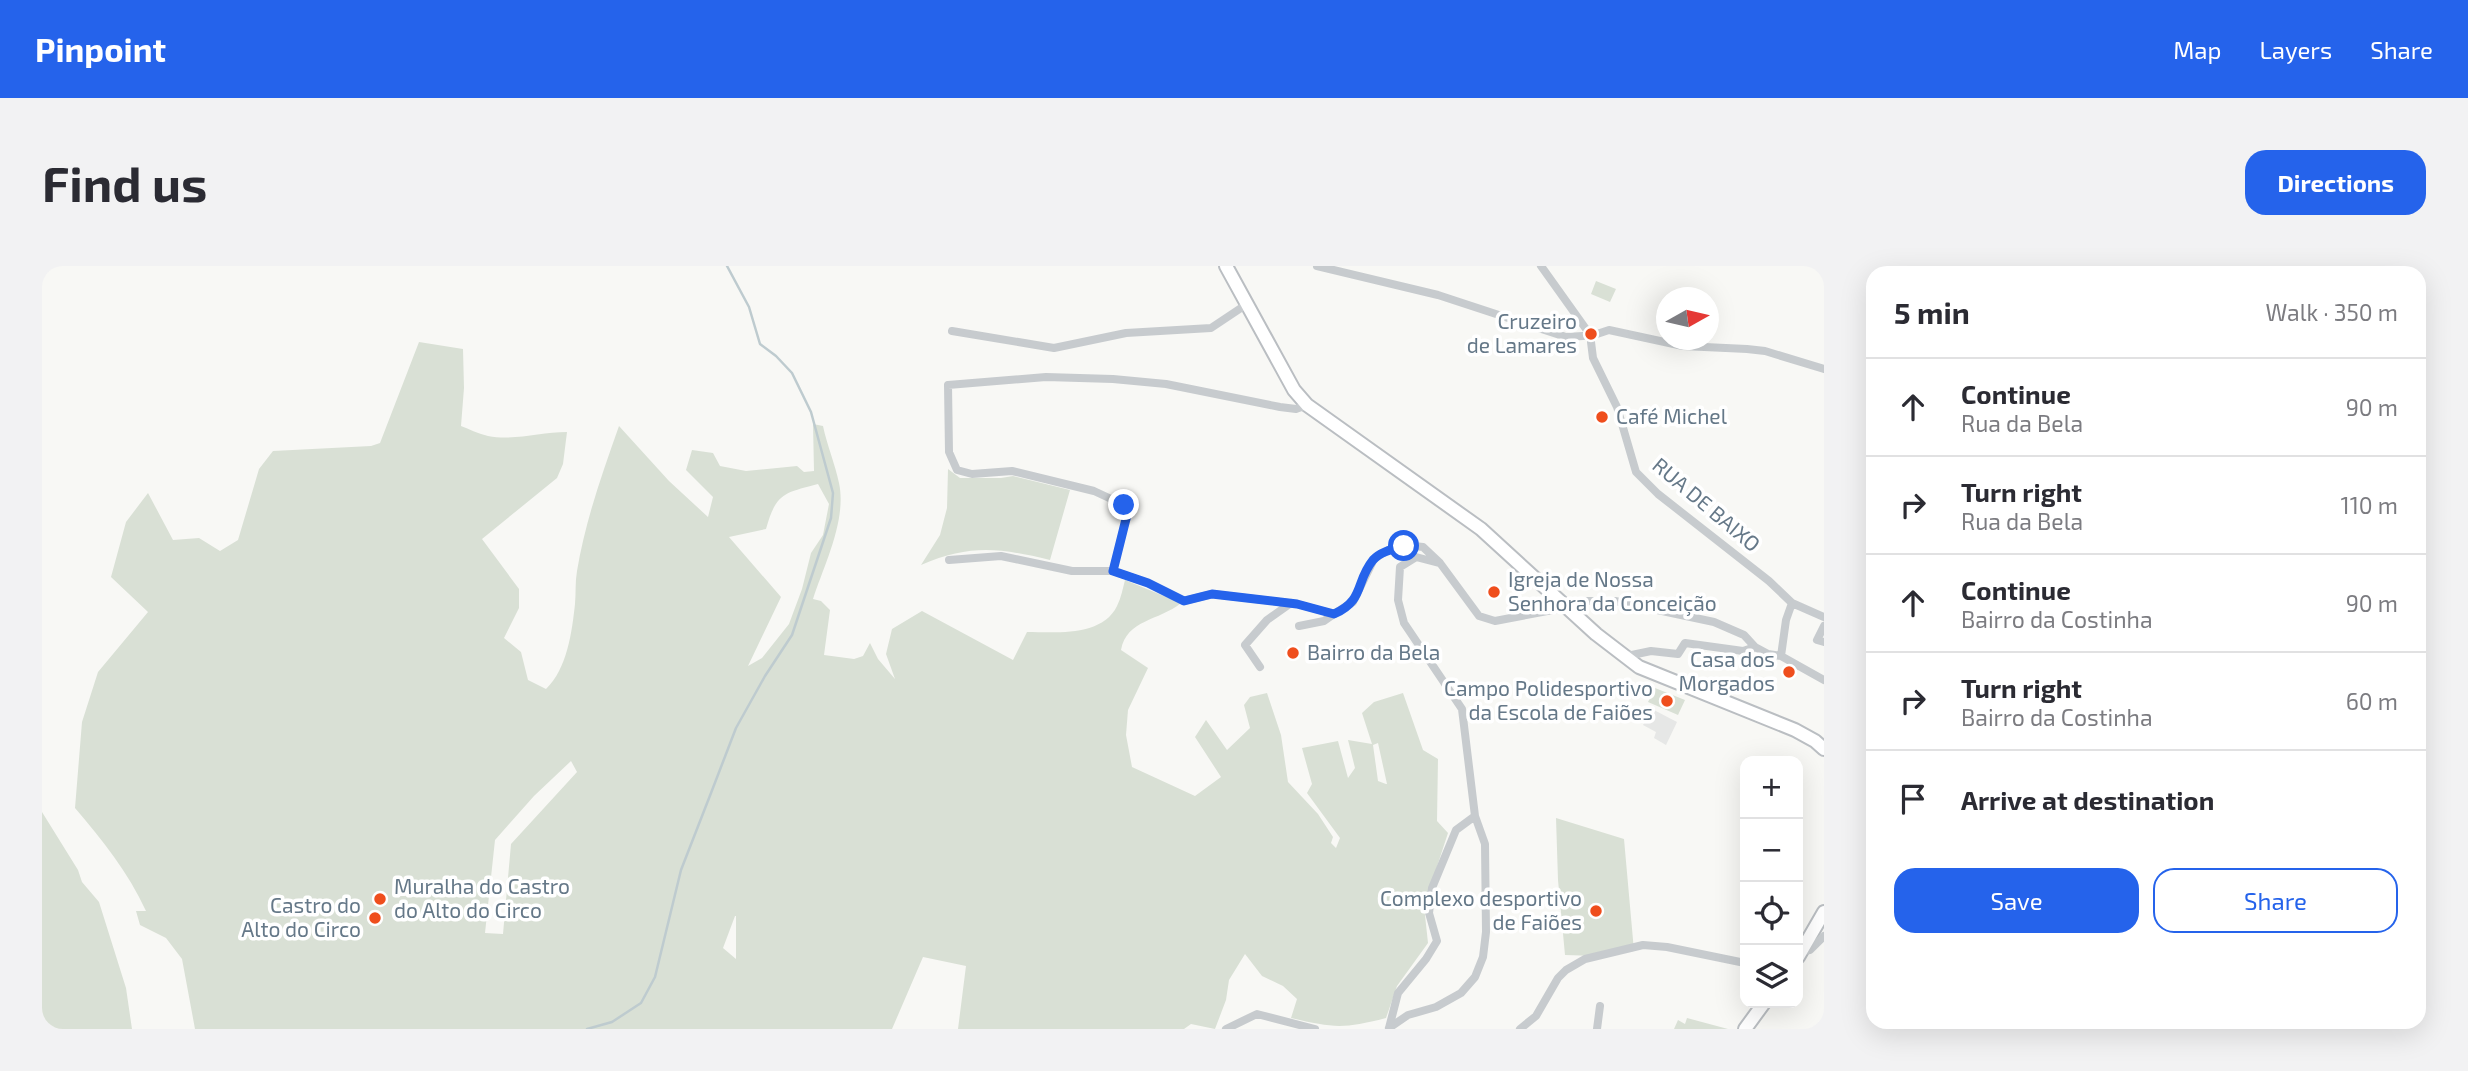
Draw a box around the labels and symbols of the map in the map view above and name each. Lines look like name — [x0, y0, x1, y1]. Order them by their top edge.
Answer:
north arrow — [1656, 287, 1719, 350]
place label: Cruzeiro de Lamares — [1467, 308, 1577, 357]
marker: Cruzeiro de Lamares — [1583, 326, 1599, 342]
place label: Café Michel — [1616, 403, 1728, 428]
marker: Café Michel — [1594, 409, 1610, 425]
street label: RUA DE BAIXO — [1648, 452, 1766, 556]
route end — [1108, 489, 1139, 520]
route start — [1388, 530, 1419, 561]
place label: Igreja de Nossa Senhora da Conceição — [1508, 566, 1717, 617]
marker: Igreja de Nossa Senhora da Conceição — [1486, 584, 1502, 600]
place label: Bairro da Bela — [1307, 639, 1440, 664]
marker: Bairro da Bela — [1285, 645, 1301, 661]
place label: Casa dos Morgados — [1679, 646, 1775, 695]
marker: Casa dos Morgados — [1781, 664, 1797, 680]
place label: Campo Polidesportivo da Escola de Faiões — [1444, 675, 1653, 724]
marker: Campo Polidesportivo da Escola de Faiões — [1659, 693, 1675, 709]
place label: Muralha do Castro do Alto do Circo — [394, 873, 570, 922]
place label: Complexo desportivo de Faiões — [1380, 885, 1582, 934]
marker: Muralha do Castro do Alto do Circo — [372, 891, 388, 907]
place label: Castro do Alto do Circo — [241, 892, 361, 941]
marker: Complexo desportivo de Faiões — [1588, 903, 1604, 919]
marker: Castro do Alto do Circo — [367, 910, 383, 926]

